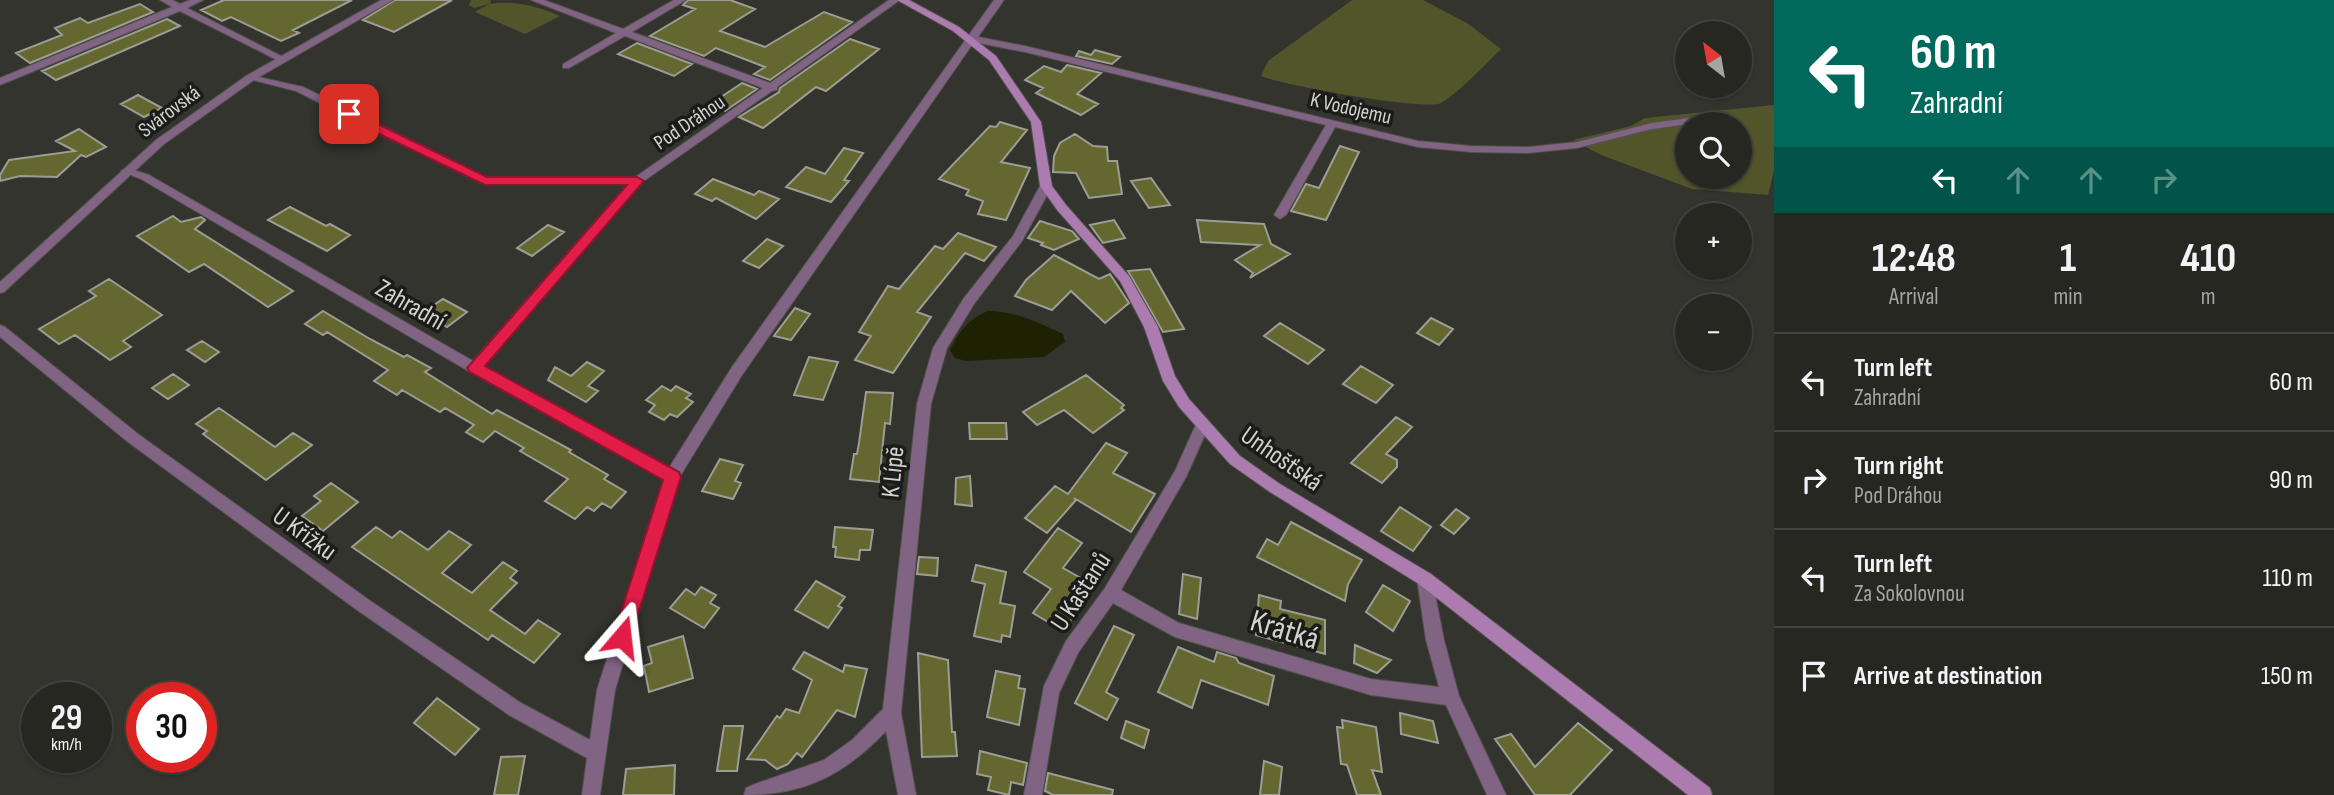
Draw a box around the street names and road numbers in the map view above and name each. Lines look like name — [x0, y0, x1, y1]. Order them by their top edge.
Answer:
street label: Svárovská — [133, 80, 205, 143]
street label: K Vodojemu — [1308, 87, 1394, 130]
street label: Pod Dráhou — [649, 90, 730, 155]
street label: Zahradní — [370, 273, 451, 338]
street label: Unhošťská — [1234, 420, 1328, 498]
street label: K Lípě — [875, 445, 912, 499]
street label: U Křížku — [266, 501, 342, 568]
street label: U Kaštanů — [1044, 547, 1118, 637]
street label: Krátká — [1246, 602, 1324, 659]

